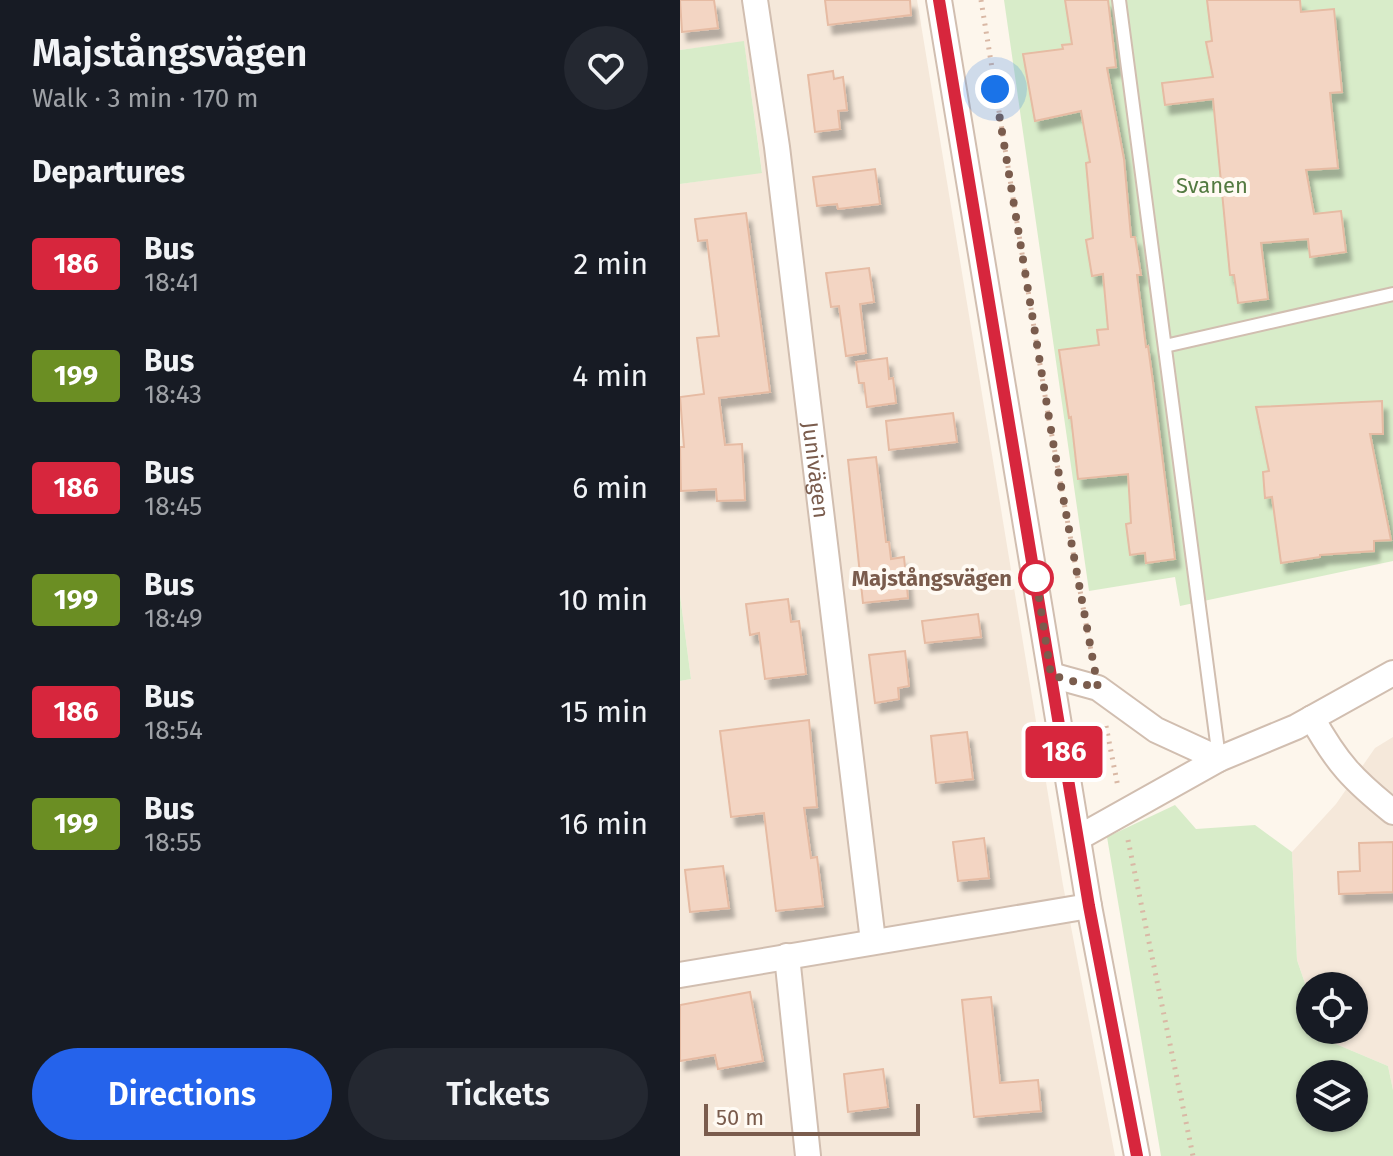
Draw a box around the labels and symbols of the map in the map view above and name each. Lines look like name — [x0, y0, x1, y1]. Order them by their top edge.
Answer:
your location — [975, 69, 1015, 109]
park label: Svanen — [1176, 172, 1248, 199]
street label: Junivägen — [797, 420, 835, 520]
marker: Majstångsvägen — [1019, 561, 1053, 595]
place label: Majstångsvägen — [852, 565, 1012, 592]
line badge: 186 — [1018, 726, 1110, 778]
scale bar — [704, 1100, 920, 1136]

